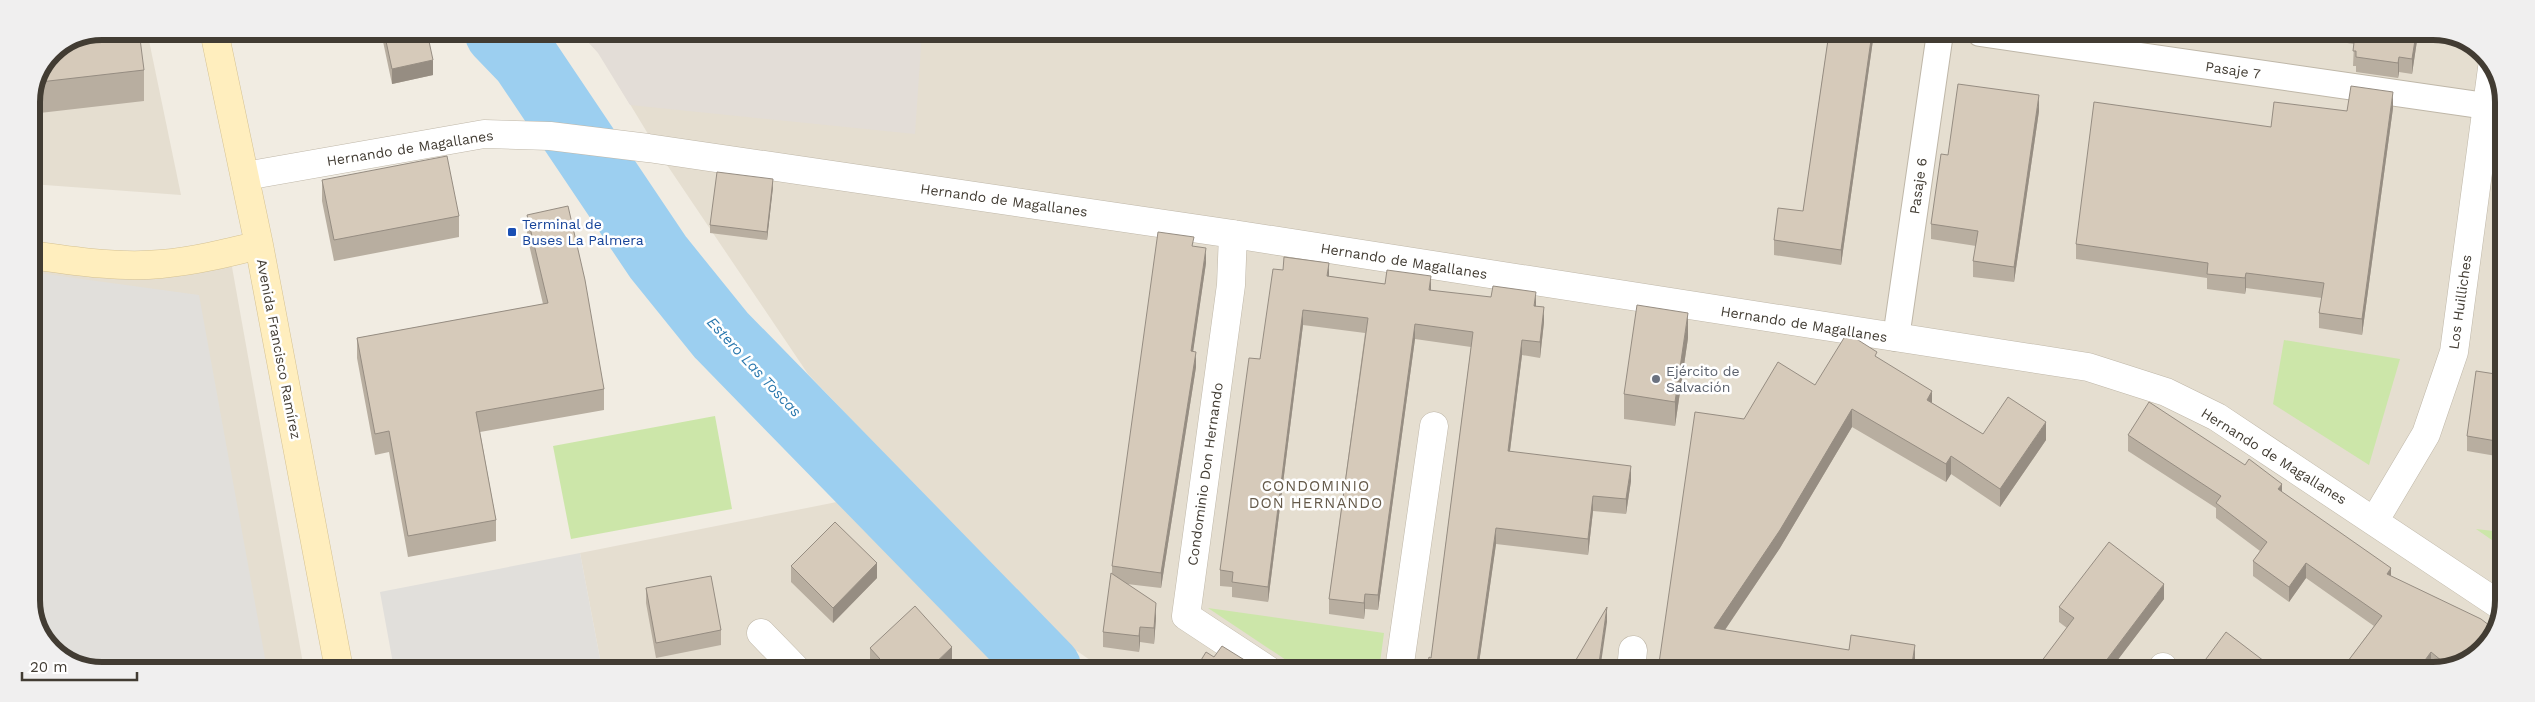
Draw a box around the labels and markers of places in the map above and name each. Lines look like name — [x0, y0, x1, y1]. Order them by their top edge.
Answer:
place label: Terminal de Buses La Palmera — [522, 216, 644, 248]
marker: Terminal de Buses La Palmera — [506, 226, 518, 238]
place label: Ejército de Salvación — [1666, 363, 1740, 395]
marker: Ejército de Salvación — [1650, 373, 1662, 385]

